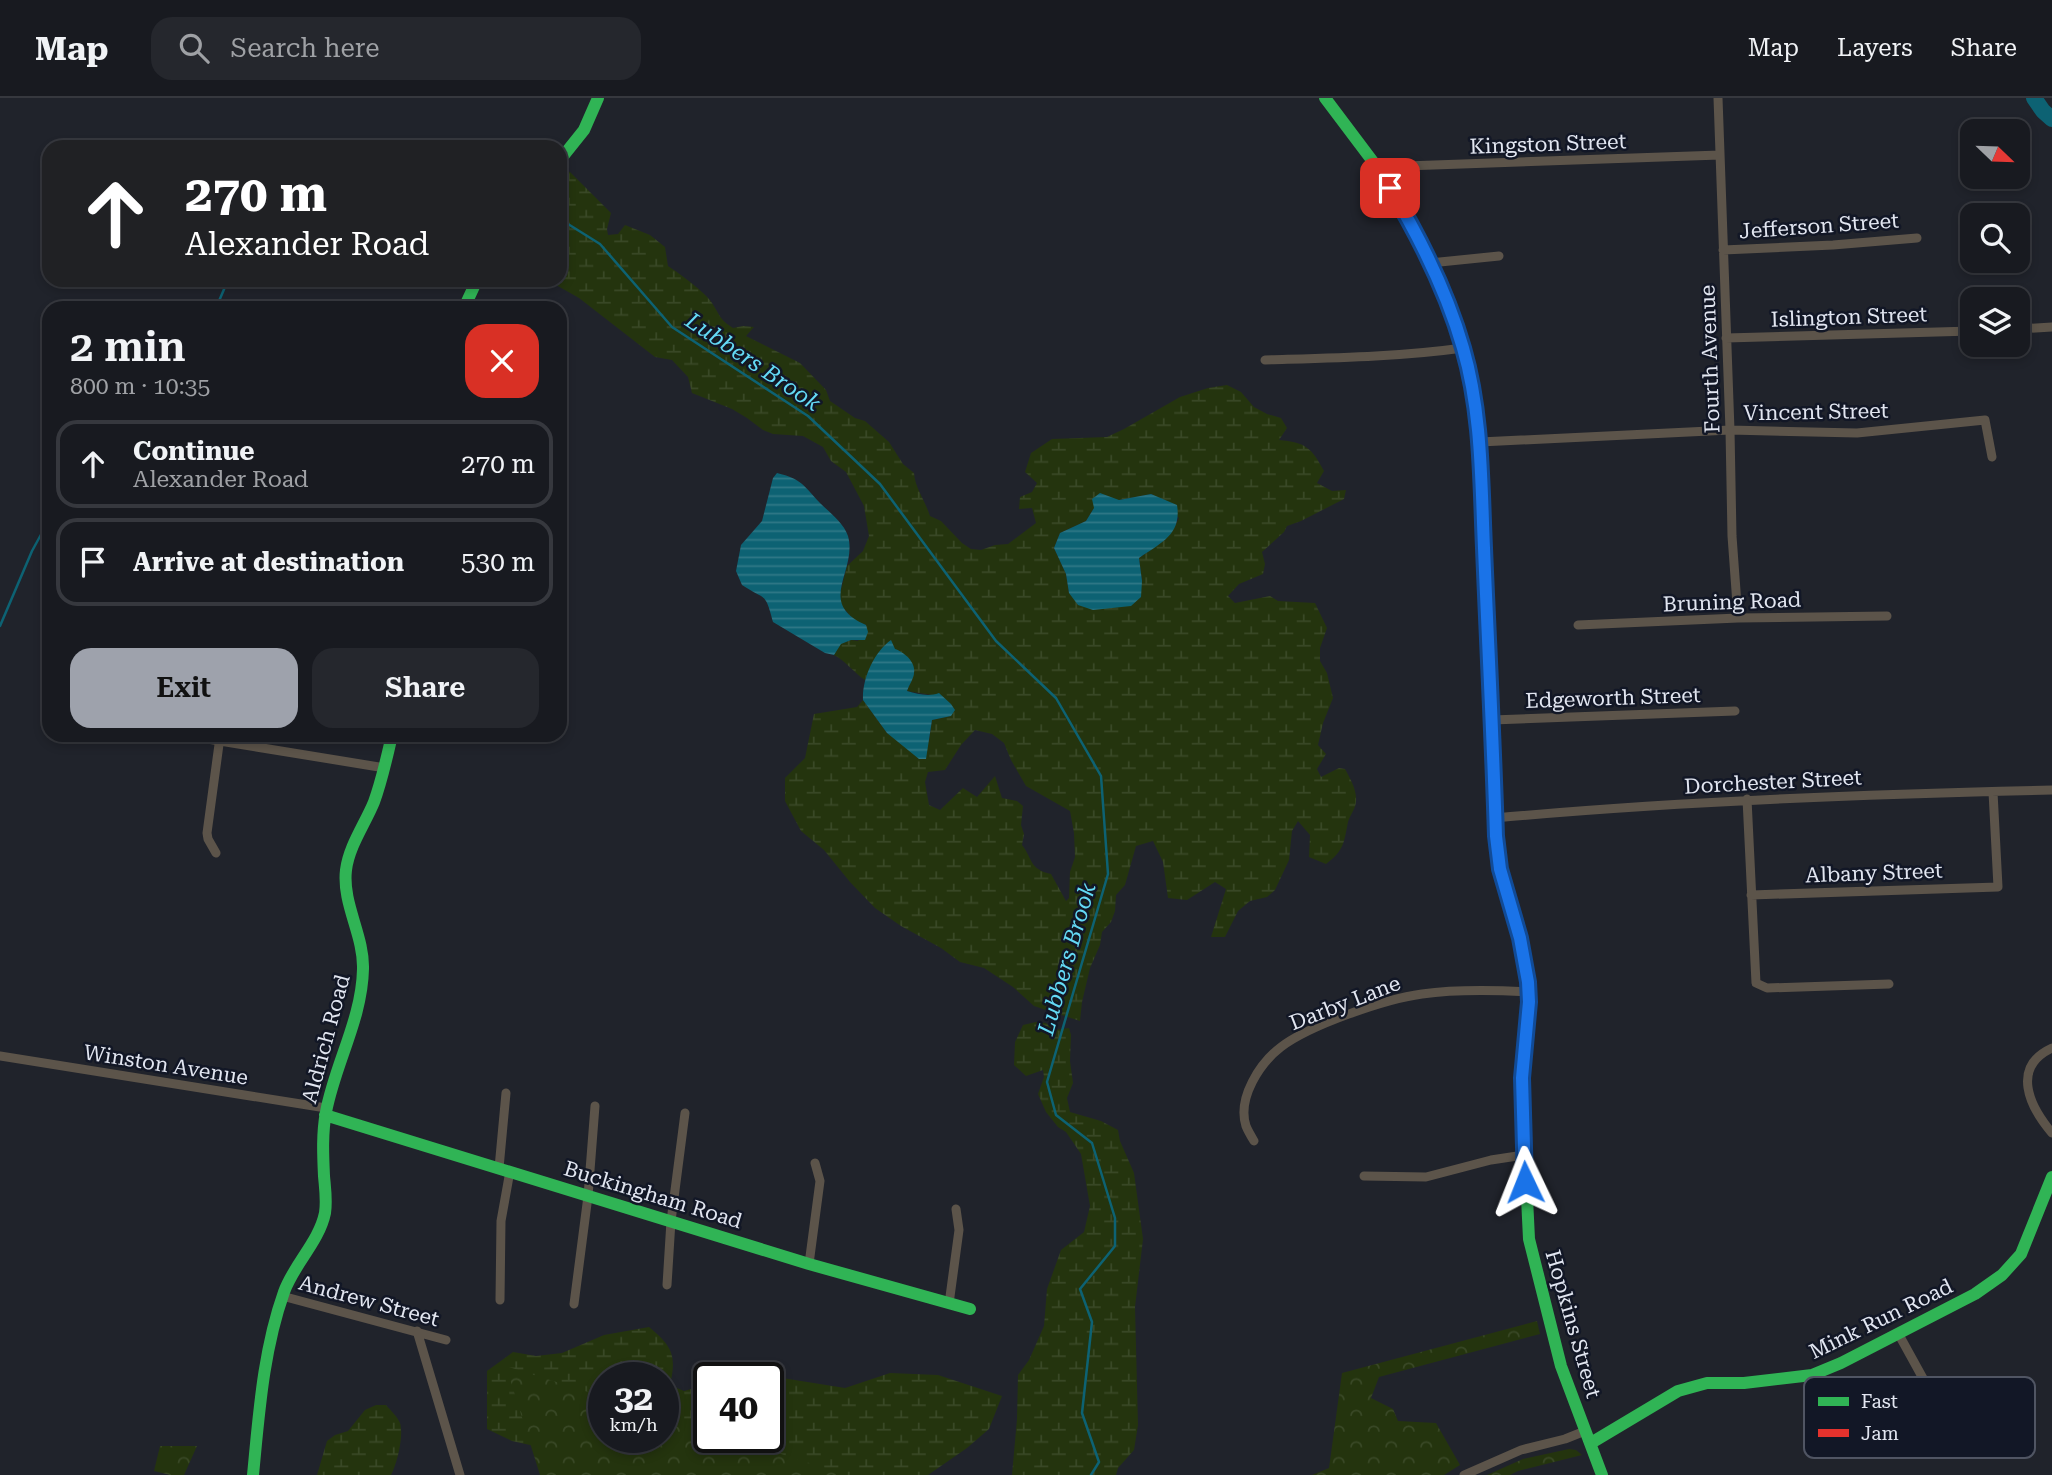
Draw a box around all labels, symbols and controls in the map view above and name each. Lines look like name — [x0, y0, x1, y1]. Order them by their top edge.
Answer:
search box — [151, 17, 641, 80]
text: Map — [35, 29, 109, 68]
icon: search — [175, 29, 213, 67]
text: Search here — [231, 33, 380, 63]
text: Map — [1748, 34, 1799, 62]
text: Layers — [1837, 34, 1913, 62]
text: Share — [1951, 34, 2017, 62]
north arrow — [1960, 119, 2030, 189]
map controls — [1960, 119, 2030, 357]
street label: Kingston Street — [1469, 129, 1627, 159]
pin — [1360, 158, 1420, 218]
text: 270 m — [185, 166, 327, 223]
icon: ahead — [70, 168, 161, 259]
icon: arrive — [1371, 169, 1409, 207]
button: search — [1960, 203, 2030, 273]
street label: Jefferson Street — [1738, 208, 1900, 244]
text: Alexander Road — [185, 225, 429, 263]
street label: Fourth Avenue — [1695, 284, 1725, 434]
button: layers — [1960, 287, 2030, 357]
street label: Islington Street — [1770, 302, 1928, 332]
water label: Lubbers Brook — [680, 306, 826, 417]
text: 2 min — [70, 322, 186, 371]
button: close — [465, 324, 539, 398]
text: 800 m · 10:35 — [70, 373, 210, 400]
street label: Vincent Street — [1743, 399, 1889, 425]
text: Continue — [133, 436, 255, 466]
icon: ahead — [74, 445, 112, 483]
text: 270 m — [461, 449, 535, 479]
text: Alexander Road — [133, 466, 309, 493]
icon: arrive — [74, 543, 112, 581]
text: Arrive at destination — [133, 547, 404, 577]
text: 530 m — [461, 547, 535, 577]
street label: Bruning Road — [1662, 588, 1802, 616]
button: Exit — [70, 648, 298, 728]
button: Share — [312, 648, 539, 728]
street label: Edgeworth Street — [1525, 683, 1701, 713]
street label: Dorchester Street — [1684, 765, 1863, 799]
street label: Albany Street — [1805, 859, 1943, 887]
water label: Lubbers Brook — [1032, 879, 1102, 1039]
street label: Aldrich Road — [297, 971, 355, 1106]
street label: Darby Lane — [1286, 971, 1404, 1035]
street label: Winston Avenue — [82, 1040, 250, 1090]
position arrow — [1488, 1145, 1562, 1219]
street label: Buckingham Road — [561, 1156, 746, 1234]
street label: Hopkins Street — [1540, 1247, 1606, 1401]
street label: Andrew Street — [296, 1271, 442, 1331]
street label: Mink Run Road — [1805, 1274, 1957, 1364]
speed limit sign: 40 — [693, 1362, 784, 1453]
legend — [1804, 1377, 2035, 1458]
text: 32 — [614, 1378, 653, 1419]
text: Fast — [1861, 1390, 1898, 1413]
text: km/h — [609, 1414, 658, 1435]
text: Jam — [1861, 1422, 1899, 1445]

